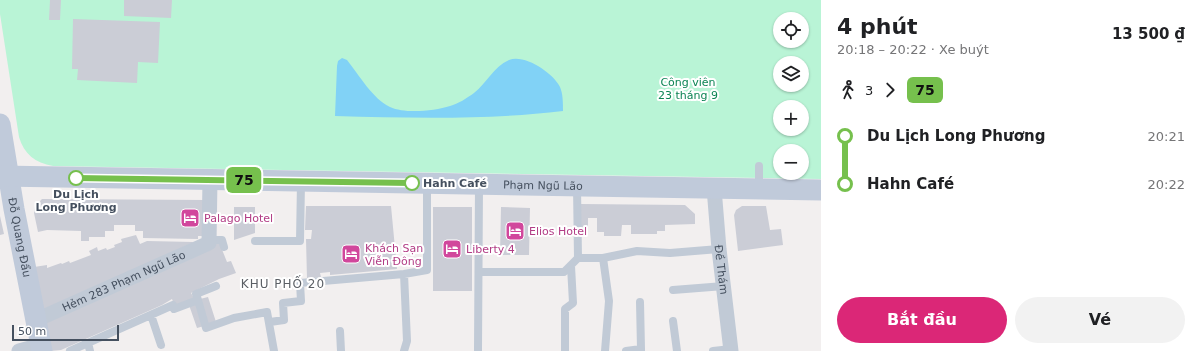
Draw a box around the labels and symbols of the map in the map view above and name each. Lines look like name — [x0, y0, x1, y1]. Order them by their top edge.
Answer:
park label: Công viên 23 tháng 9 — [658, 76, 718, 102]
line badge: 75 — [226, 167, 262, 193]
marker: Du Lịch Long Phương — [68, 170, 84, 186]
marker: Hahn Café — [404, 175, 420, 191]
place label: Hahn Café — [423, 177, 487, 190]
street label: Phạm Ngũ Lão — [503, 179, 583, 193]
place label: Du Lịch Long Phương — [35, 188, 117, 214]
street label: Ðỗ Quang Ðẩu — [5, 197, 33, 278]
hotel icon: Palago Hotel — [179, 207, 201, 229]
place label: Palago Hotel — [204, 212, 273, 225]
hotel icon: Elios Hotel — [504, 220, 526, 242]
place label: Elios Hotel — [529, 225, 587, 238]
hotel icon: Liberty 4 — [441, 238, 463, 260]
place label: Khách Sạn Viễn Đông — [365, 242, 423, 268]
hotel icon: Khách Sạn Viễn Đông — [340, 243, 362, 265]
place label: Liberty 4 — [466, 243, 515, 256]
street label: Ðề Thám — [712, 244, 730, 295]
street label: Hẻm 283 Phạm Ngũ Lão — [60, 248, 188, 315]
district label: KHU PHỐ 20 — [241, 275, 325, 291]
scale bar — [12, 323, 119, 342]

